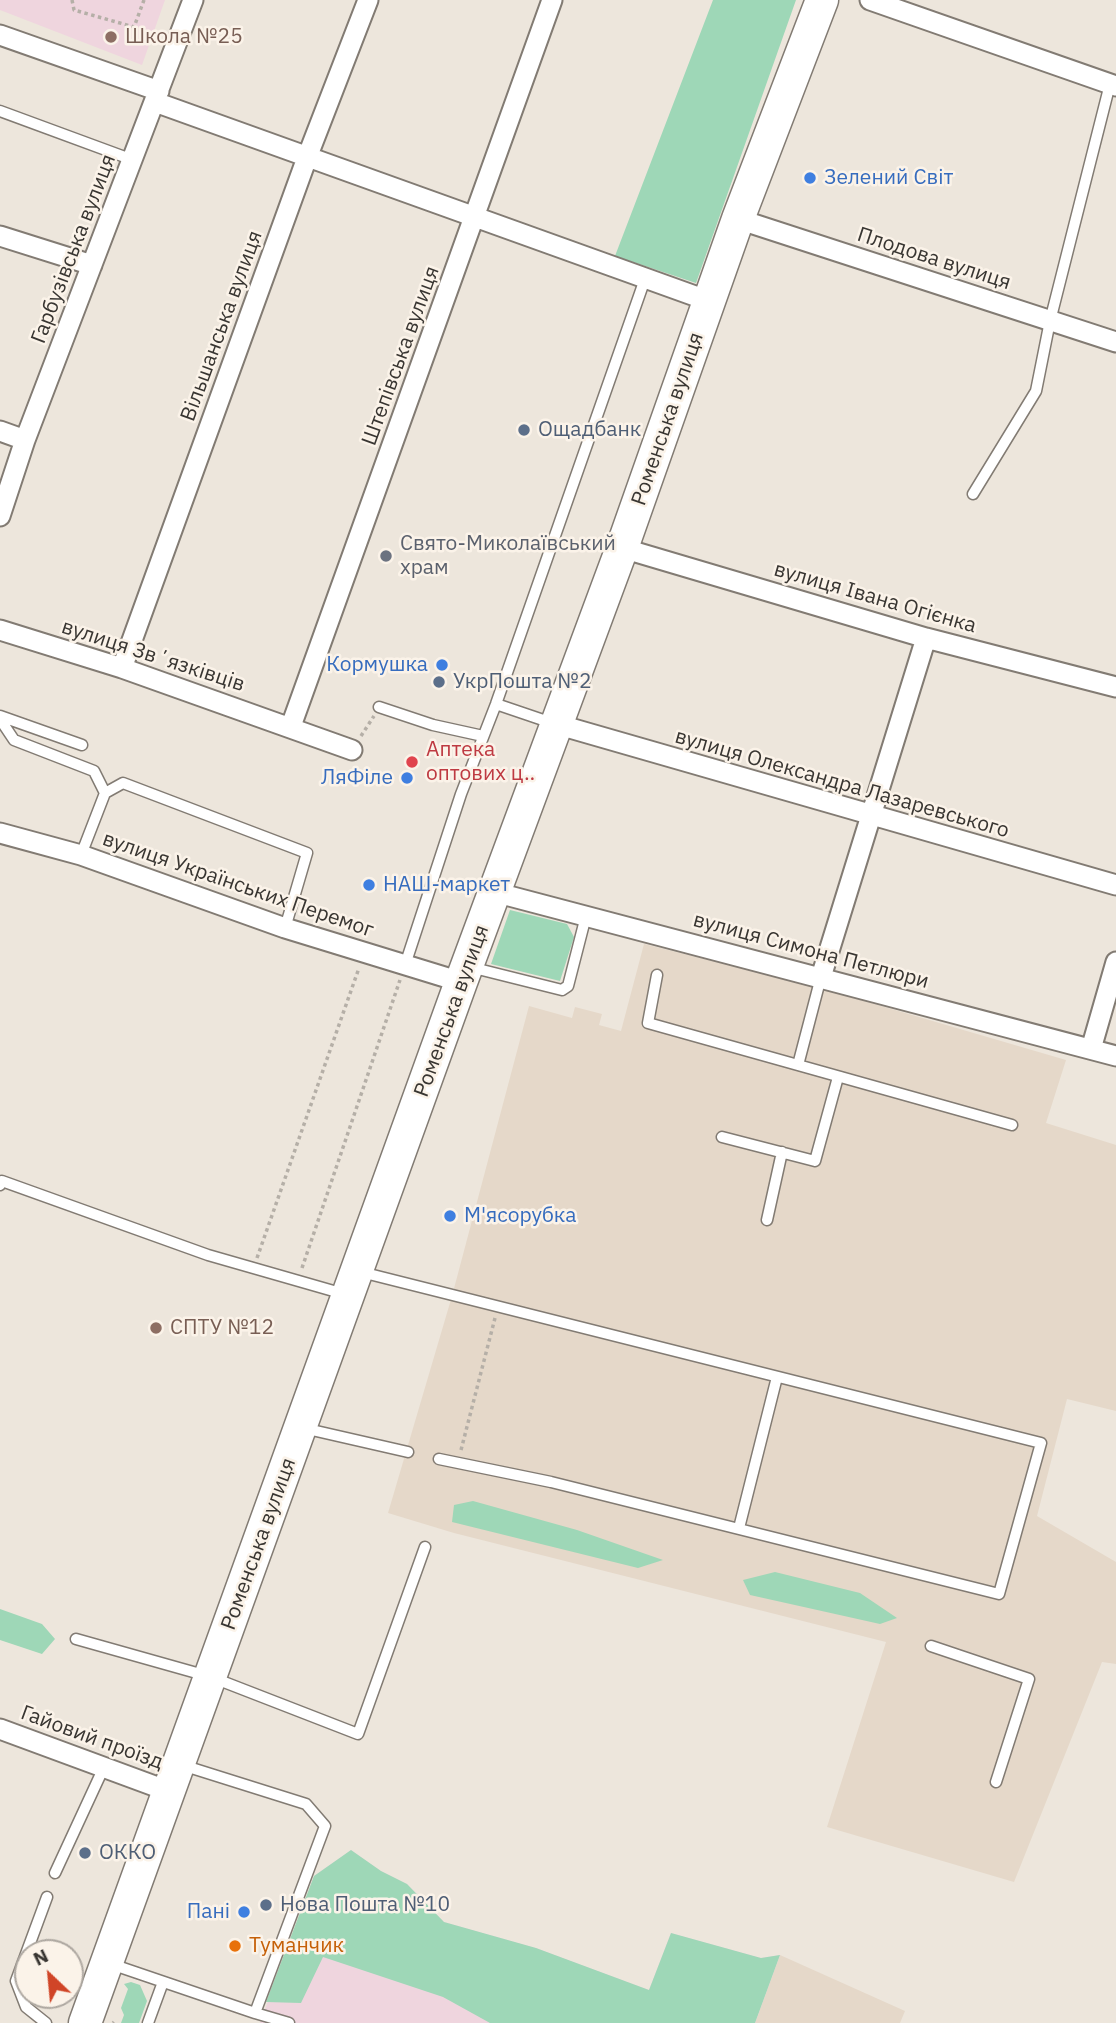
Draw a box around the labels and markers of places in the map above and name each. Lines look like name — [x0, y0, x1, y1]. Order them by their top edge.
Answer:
place label: Школа №25 — [125, 24, 243, 50]
marker: Школа №25 — [103, 29, 119, 45]
place label: Зелений Світ — [824, 165, 953, 191]
marker: Зелений Світ — [802, 170, 818, 186]
place label: Ощадбанк — [538, 417, 641, 443]
marker: Ощадбанк — [516, 422, 532, 438]
place label: Свято-Миколаївський храм — [400, 531, 616, 581]
marker: Свято-Миколаївський храм — [378, 548, 394, 564]
place label: Кормушка — [326, 652, 428, 678]
marker: Кормушка — [434, 657, 450, 673]
place label: УкрПошта №2 — [453, 669, 591, 695]
marker: УкрПошта №2 — [431, 674, 447, 690]
place label: Аптека оптових ц.. — [426, 737, 535, 787]
marker: Аптека оптових ц.. — [404, 754, 420, 770]
place label: ЛяФіле — [321, 765, 393, 791]
marker: ЛяФіле — [399, 770, 415, 786]
place label: НАШ-маркет — [383, 872, 510, 898]
marker: НАШ-маркет — [361, 877, 377, 893]
place label: М'ясорубка — [464, 1203, 576, 1229]
marker: М'ясорубка — [442, 1208, 458, 1224]
place label: СПТУ №12 — [170, 1315, 274, 1341]
marker: СПТУ №12 — [148, 1320, 164, 1336]
place label: ОККО — [99, 1840, 156, 1866]
marker: ОККО — [77, 1845, 93, 1861]
place label: Нова Пошта №10 — [280, 1892, 450, 1918]
marker: Нова Пошта №10 — [258, 1897, 274, 1913]
place label: Пані — [187, 1899, 230, 1925]
marker: Пані — [236, 1904, 252, 1920]
place label: Туманчик — [249, 1933, 344, 1959]
marker: Туманчик — [227, 1938, 243, 1954]

